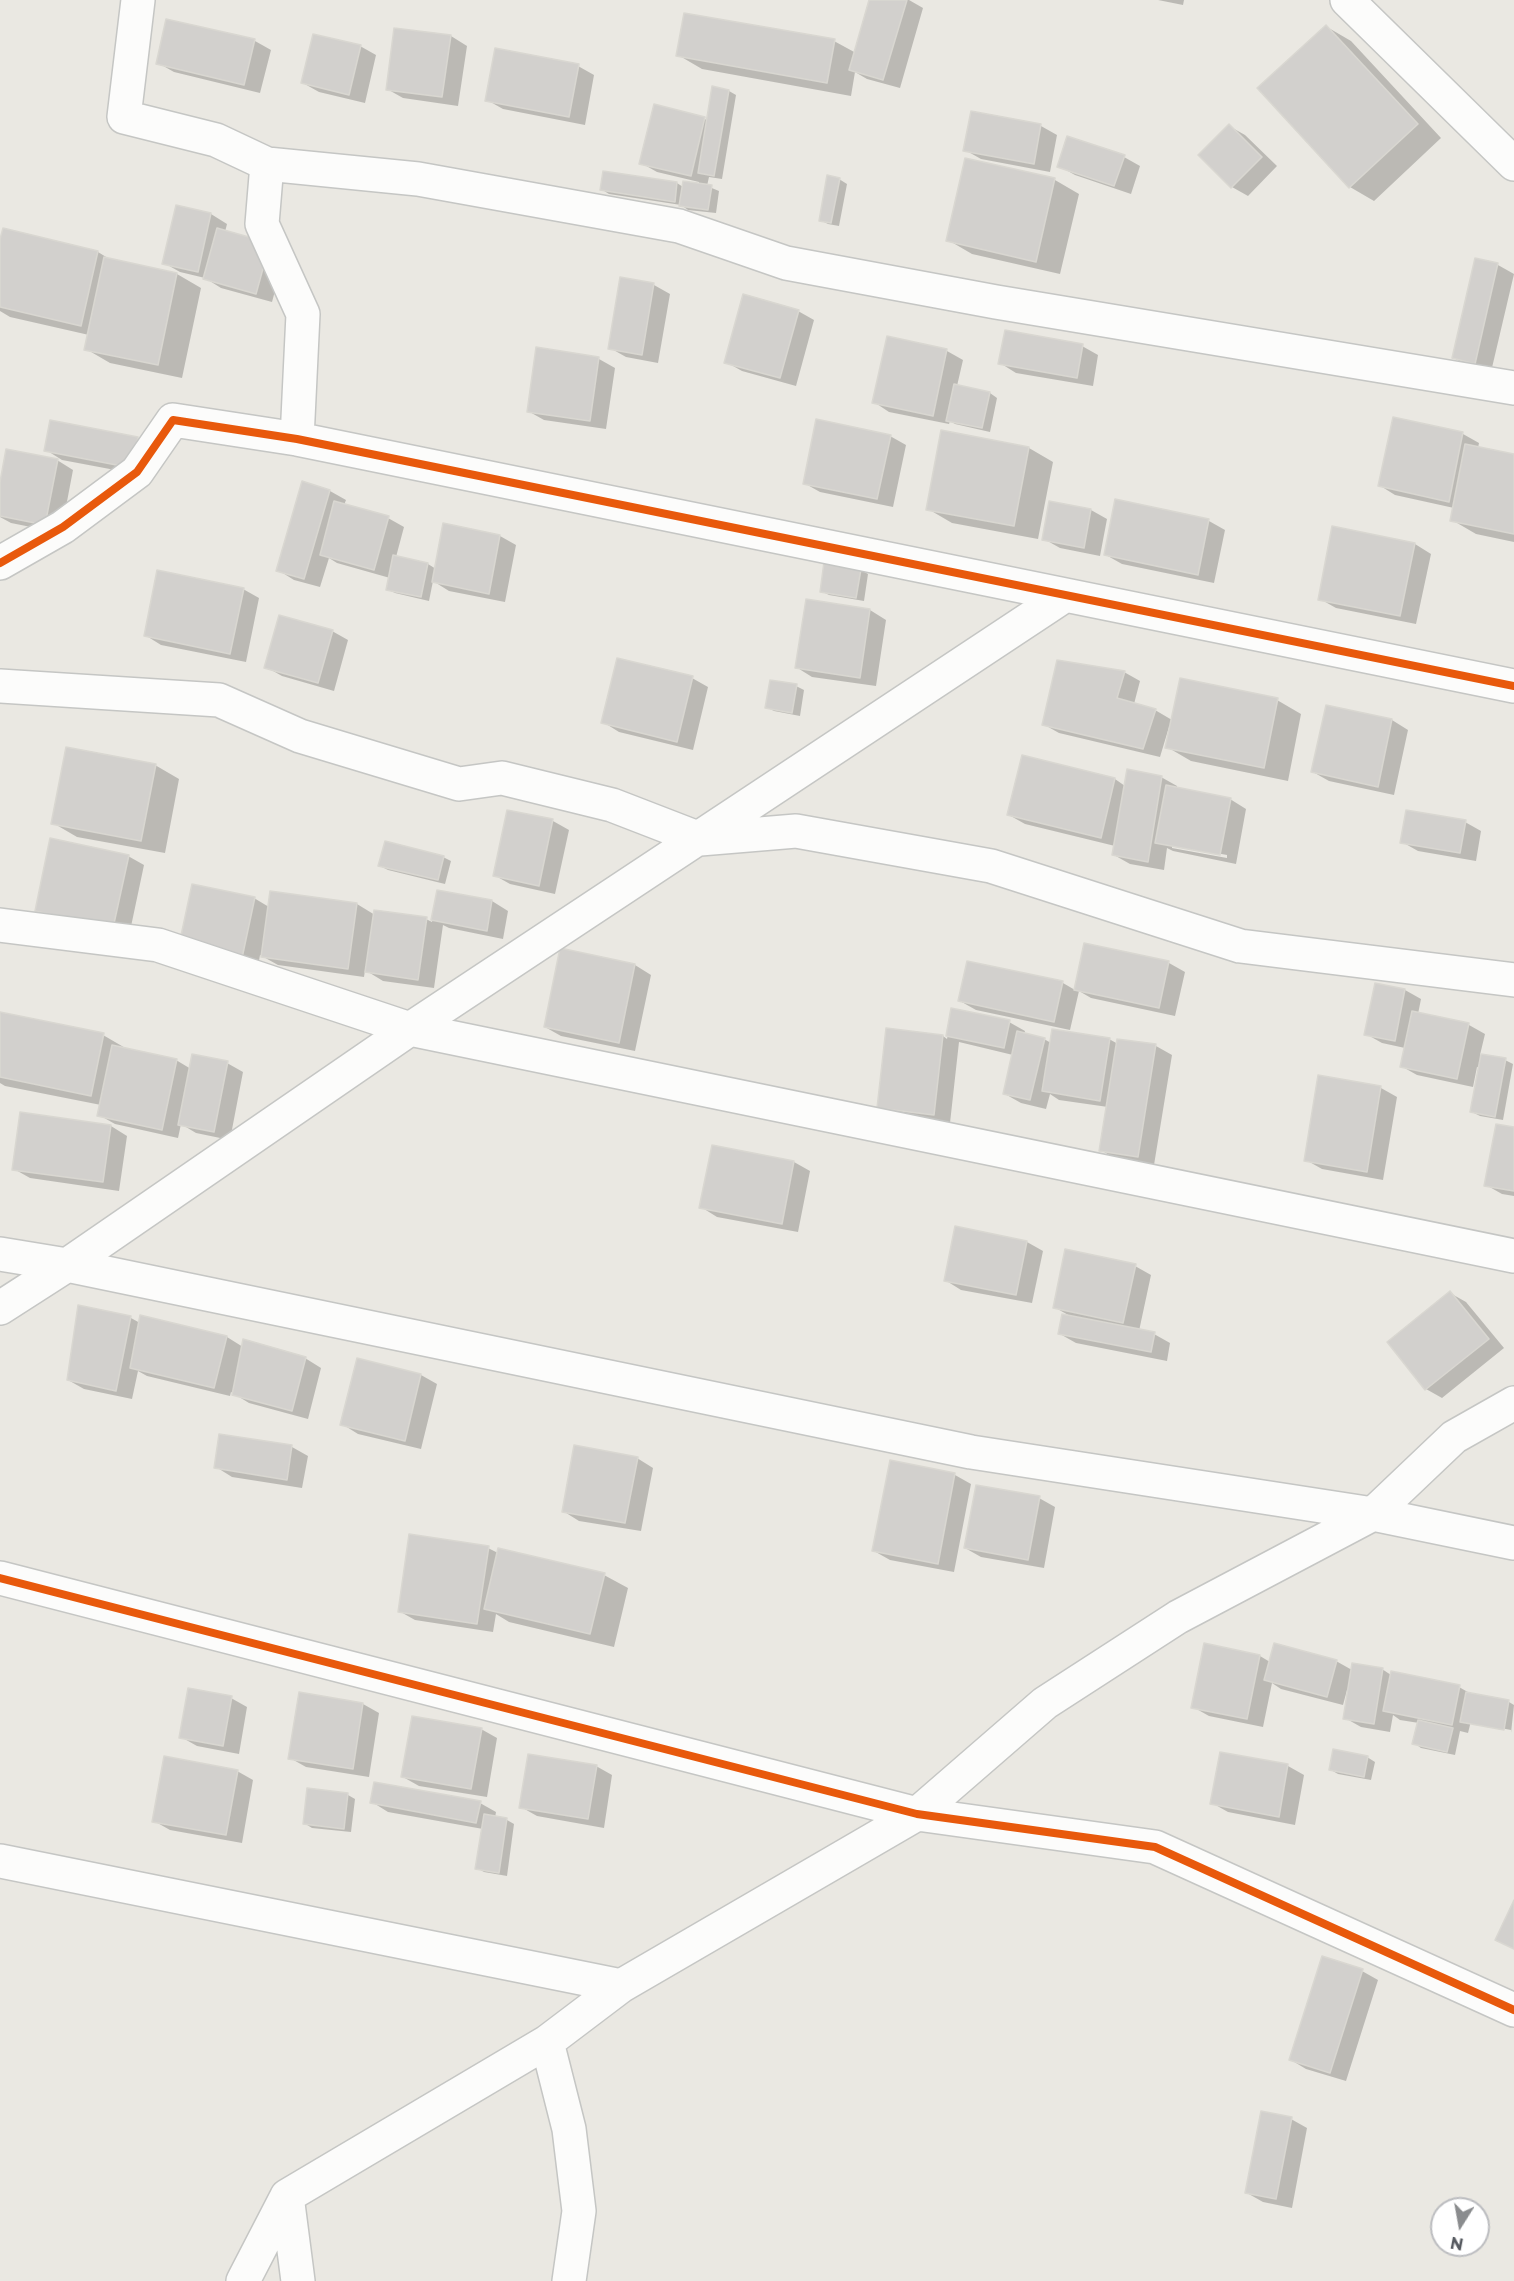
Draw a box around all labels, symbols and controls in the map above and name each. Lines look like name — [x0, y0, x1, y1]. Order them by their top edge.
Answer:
north arrow — [1430, 2197, 1490, 2257]
text: N — [1449, 2233, 1465, 2254]

